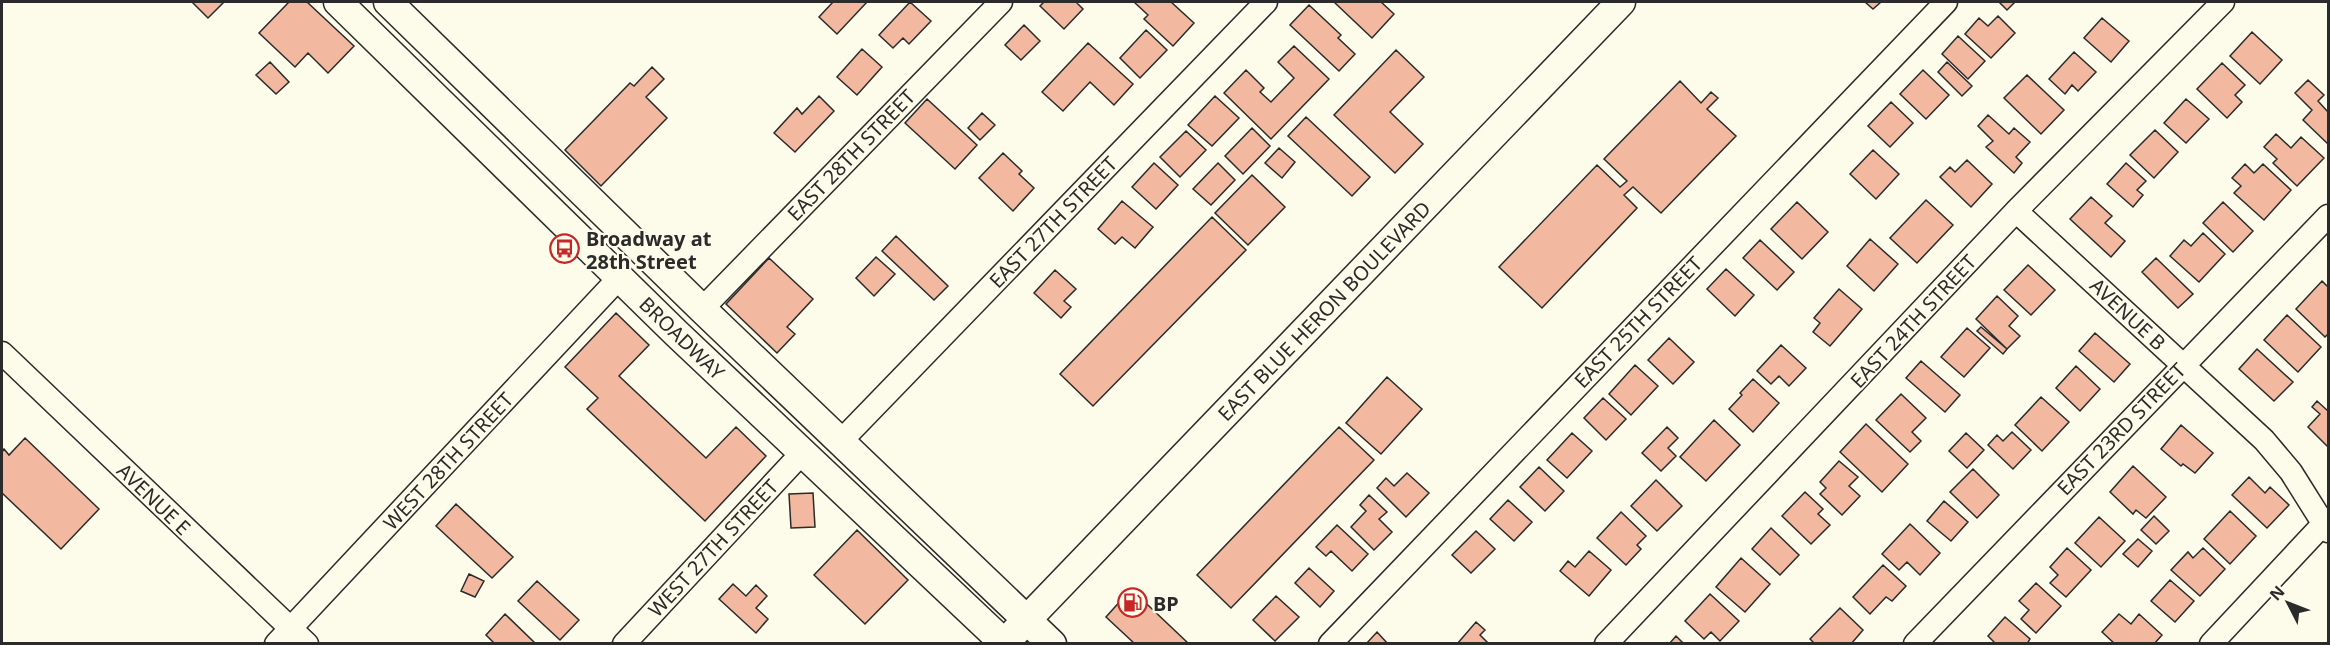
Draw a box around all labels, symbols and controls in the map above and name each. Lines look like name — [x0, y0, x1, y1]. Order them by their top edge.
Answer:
street label: EAST 28TH STREET — [781, 83, 921, 227]
street label: EAST 27TH STREET — [983, 150, 1123, 294]
street label: EAST BLUE HERON BOULEVARD — [1212, 195, 1436, 427]
place label: Broadway at 28th Street — [586, 225, 712, 275]
bus stop icon: Broadway at 28th Street — [549, 233, 581, 265]
street label: EAST 24TH STREET — [1844, 248, 1982, 394]
street label: EAST 25TH STREET — [1568, 250, 1708, 394]
street label: AVENUE B — [2084, 272, 2172, 356]
street label: BROADWAY — [634, 291, 731, 386]
street label: EAST 23RD STREET — [2051, 357, 2191, 501]
street label: WEST 28TH STREET — [377, 386, 519, 536]
street label: AVENUE E — [111, 457, 197, 541]
street label: WEST 27TH STREET — [642, 473, 784, 623]
north arrow — [2258, 573, 2318, 633]
text: N — [2264, 581, 2289, 605]
fuel station icon: BP — [1116, 587, 1148, 619]
place label: BP — [1153, 590, 1179, 617]

